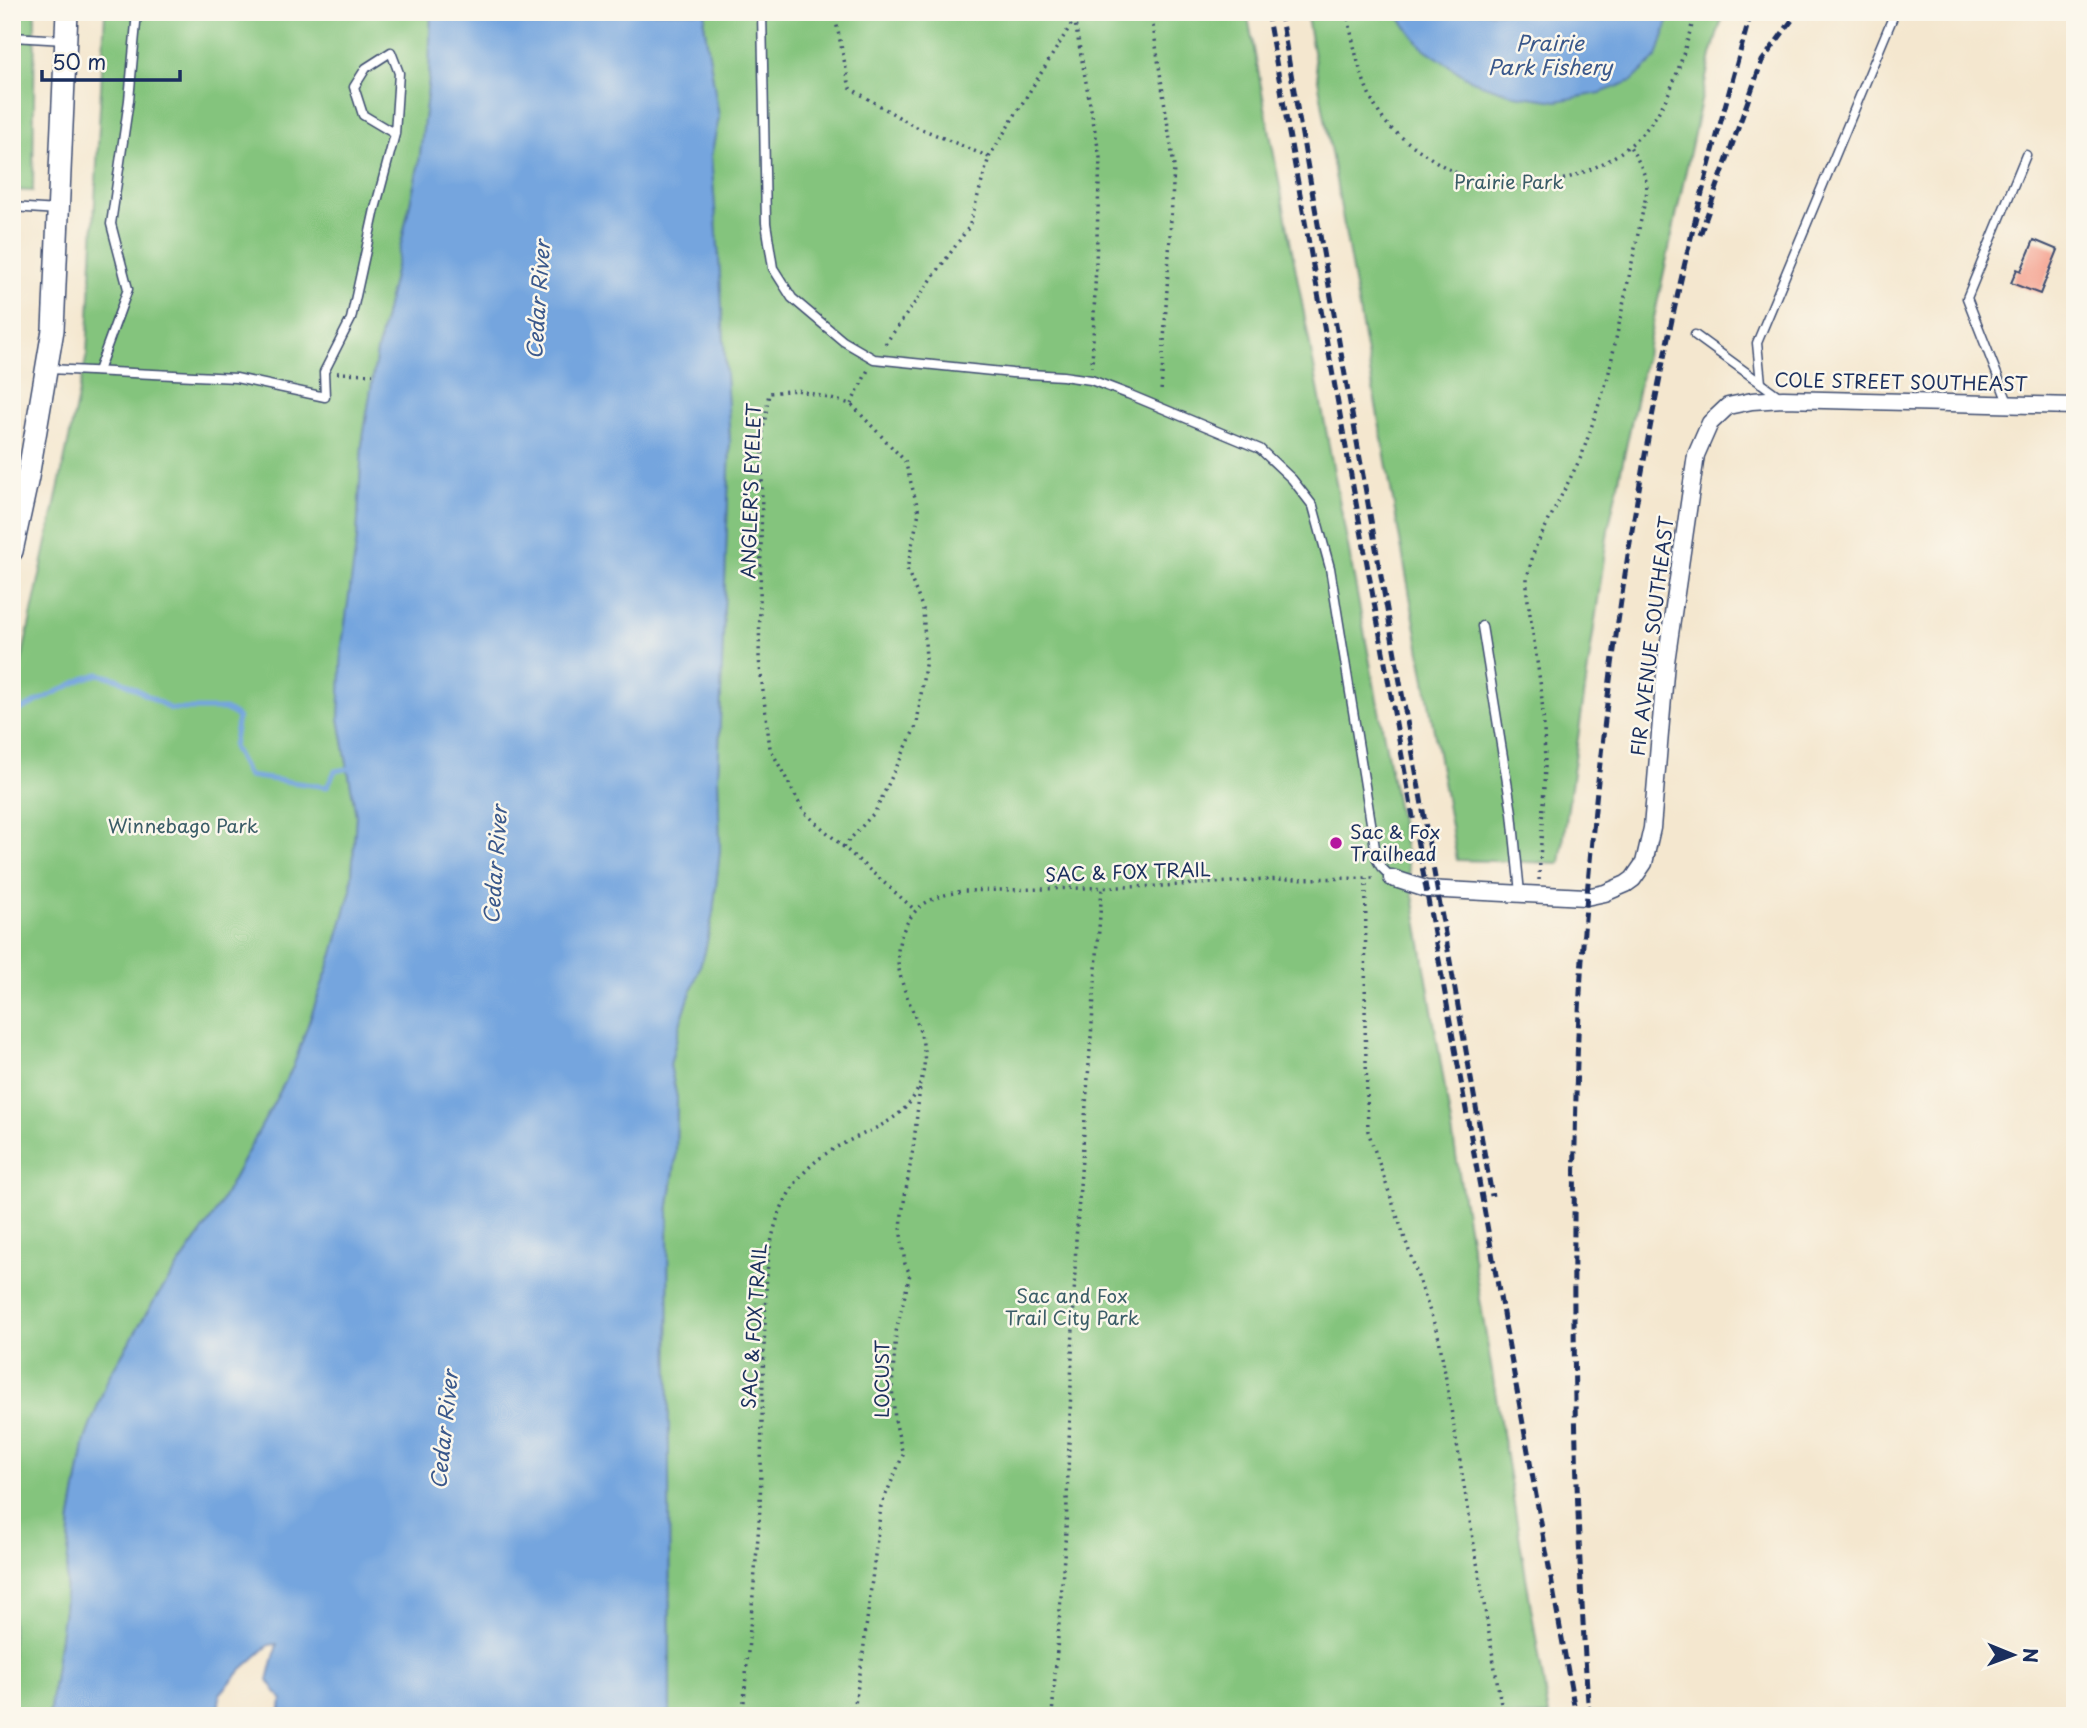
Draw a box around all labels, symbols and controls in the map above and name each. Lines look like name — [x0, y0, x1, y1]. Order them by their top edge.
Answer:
water label: Prairie Park Fishery — [1488, 26, 1614, 82]
scale bar — [42, 38, 180, 82]
text: 50 m — [52, 45, 106, 77]
park label: Prairie Park — [1454, 167, 1564, 195]
water label: Cedar River — [517, 236, 557, 360]
street label: COLE STREET SOUTHEAST — [1774, 365, 2028, 397]
street label: ANGLER'S EYELET — [733, 403, 767, 579]
street label: FIR AVENUE SOUTHEAST — [1622, 514, 1680, 757]
water label: Cedar River — [474, 801, 514, 925]
park label: Winnebago Park — [108, 811, 259, 839]
place label: Sac & Fox Trailhead — [1350, 817, 1440, 867]
marker: Sac & Fox Trailhead — [1328, 835, 1344, 851]
street label: SAC & FOX TRAIL — [1045, 854, 1211, 888]
street label: SAC & FOX TRAIL — [733, 1242, 773, 1410]
park label: Sac and Fox Trail City Park — [1005, 1281, 1140, 1331]
street label: LOCUST — [867, 1340, 895, 1418]
water label: Cedar River — [421, 1366, 465, 1491]
north arrow — [1979, 1620, 2048, 1690]
text: N — [2017, 1648, 2045, 1663]

